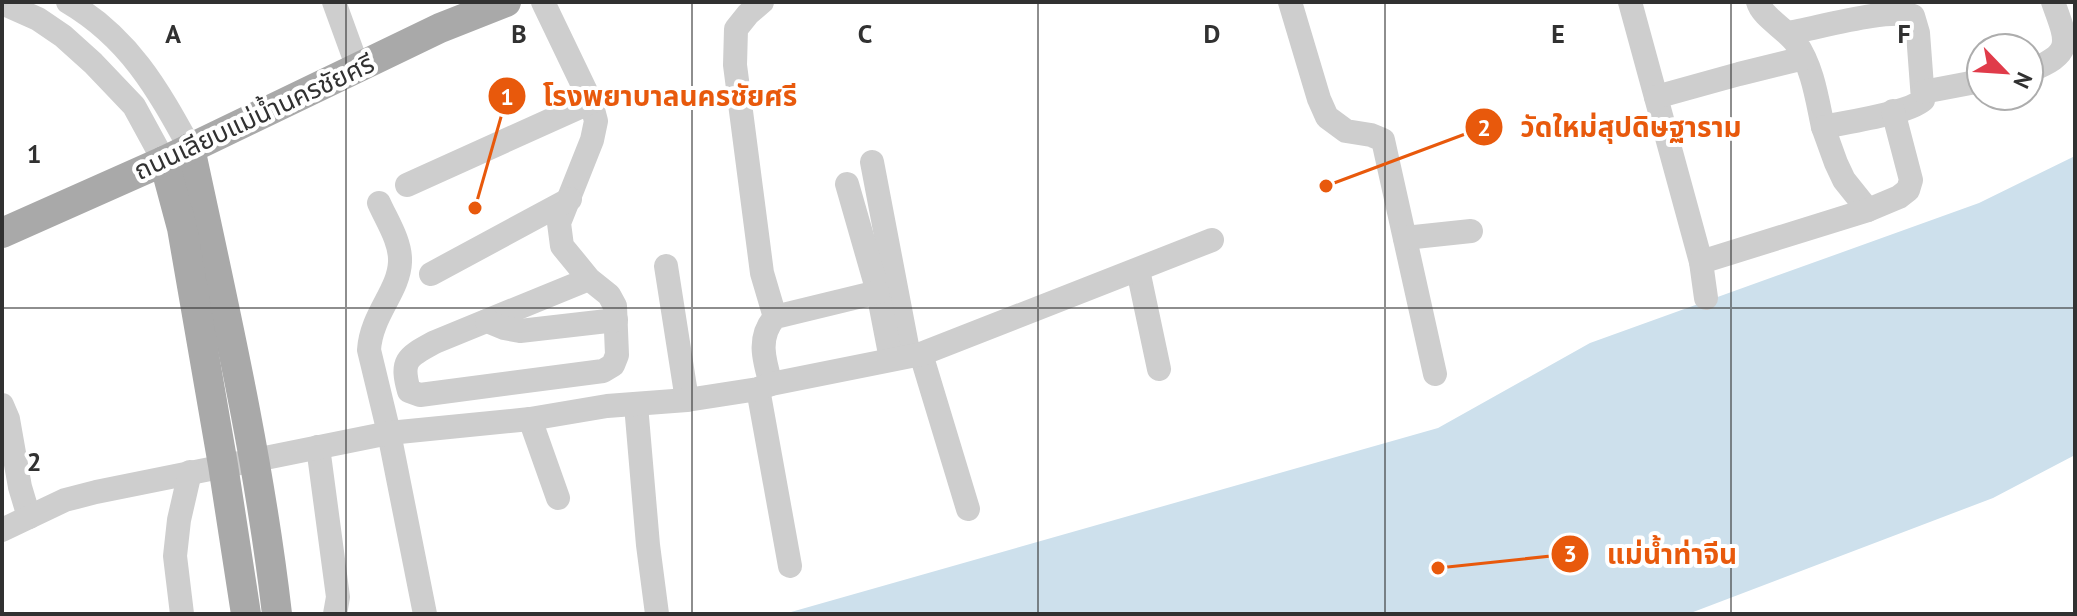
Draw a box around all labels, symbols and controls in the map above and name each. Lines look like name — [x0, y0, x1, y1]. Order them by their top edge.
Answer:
text: A — [165, 17, 181, 50]
text: B — [511, 17, 527, 50]
text: C — [858, 17, 872, 50]
text: D — [1204, 17, 1220, 50]
text: E — [1551, 17, 1565, 50]
text: F — [1897, 17, 1911, 50]
north arrow — [1965, 32, 2045, 112]
street label: ถนนเลียบแม่น้ำนครชัยศรี — [128, 45, 379, 187]
text: N — [2007, 68, 2039, 93]
callout: โรงพยาบาลนครชัยศรี — [487, 70, 814, 122]
text: โรงพยาบาลนครชัยศรี — [543, 77, 797, 114]
text: 1 — [500, 81, 514, 112]
callout: วัดใหม่สุปดิษฐาราม — [1464, 101, 1758, 153]
text: วัดใหม่สุปดิษฐาราม — [1520, 108, 1742, 145]
text: 2 — [1477, 112, 1491, 143]
text: 1 — [27, 137, 41, 170]
text: 2 — [27, 445, 41, 478]
callout: แม่น้ำท่าจีน — [1550, 528, 1753, 580]
text: แม่น้ำท่าจีน — [1607, 534, 1737, 572]
text: 3 — [1563, 538, 1577, 569]

